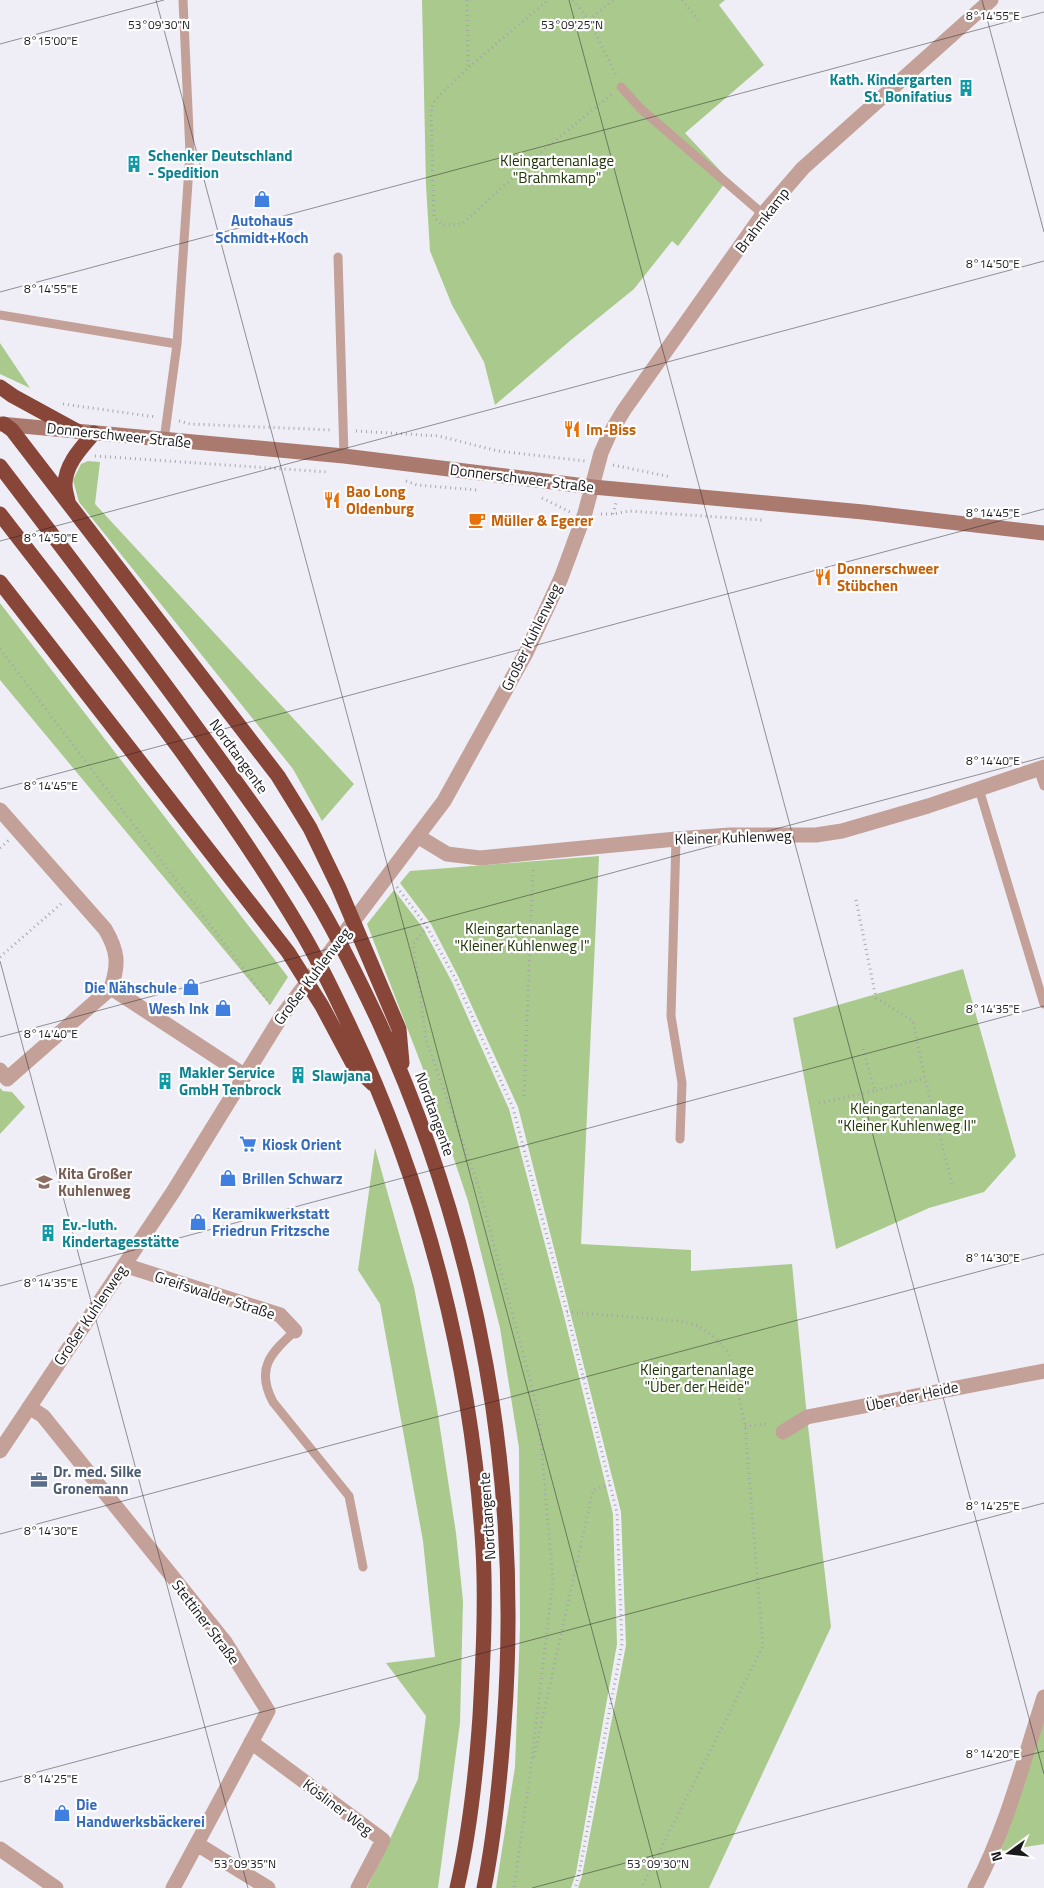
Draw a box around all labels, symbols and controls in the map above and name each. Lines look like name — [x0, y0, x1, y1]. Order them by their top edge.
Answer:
text: 8°14'55"E — [966, 6, 1020, 25]
text: 53°09'30"N — [128, 15, 190, 34]
text: 53°09'25"N — [541, 15, 603, 34]
text: 8°15'00"E — [24, 31, 78, 50]
place label: Kath. Kindergarten St. Bonifatius — [829, 68, 952, 108]
building icon: Kath. Kindergarten St. Bonifatius — [956, 78, 976, 98]
place label: Schenker Deutschland - Spedition — [148, 144, 293, 184]
park label: Kleingartenanlage "Brahmkamp" — [500, 149, 614, 189]
building icon: Schenker Deutschland - Spedition — [124, 154, 144, 174]
street label: Brahmkamp — [729, 182, 795, 258]
shop icon: Autohaus Schmidt+Koch — [252, 189, 272, 209]
place label: Autohaus Schmidt+Koch — [215, 209, 309, 249]
text: 8°14'50"E — [966, 254, 1020, 273]
text: 8°14'55"E — [24, 279, 78, 298]
street label: Donnerschweer Straße — [46, 416, 192, 454]
place label: Im-Biss — [586, 418, 636, 441]
restaurant icon: Im-Biss — [562, 419, 582, 439]
street label: Donnerschweer Straße — [449, 458, 595, 498]
place label: Bao Long Oldenburg — [346, 480, 414, 520]
restaurant icon: Bao Long Oldenburg — [322, 490, 342, 510]
text: 8°14'45"E — [966, 503, 1020, 522]
place label: Müller & Egerer — [491, 509, 594, 532]
cafe icon: Müller & Egerer — [467, 510, 487, 530]
text: 8°14'50"E — [24, 528, 78, 547]
place label: Donnerschweer Stübchen — [837, 557, 939, 597]
restaurant icon: Donnerschweer Stübchen — [813, 567, 833, 587]
street label: Großer Kuhlenweg — [495, 579, 567, 695]
street label: Nordtangente — [204, 714, 274, 798]
text: 8°14'40"E — [966, 751, 1020, 770]
text: 8°14'45"E — [24, 776, 78, 795]
street label: Kleiner Kuhlenweg — [674, 823, 792, 851]
park label: Kleingartenanlage "Kleiner Kuhlenweg I" — [454, 917, 590, 957]
street label: Großer Kuhlenweg — [268, 922, 357, 1030]
place label: Die Nähschule — [84, 976, 177, 999]
shop icon: Die Nähschule — [181, 977, 201, 997]
place label: Wesh Ink — [149, 997, 209, 1020]
shop icon: Wesh Ink — [213, 998, 233, 1018]
text: 8°14'35"E — [966, 999, 1020, 1018]
text: 8°14'40"E — [24, 1024, 78, 1043]
place label: Makler Service GmbH Tenbrock — [179, 1061, 282, 1101]
place label: Slawjana — [312, 1064, 371, 1087]
building icon: Slawjana — [288, 1065, 308, 1085]
street label: Nordtangente — [409, 1069, 461, 1159]
building icon: Makler Service GmbH Tenbrock — [155, 1071, 175, 1091]
park label: Kleingartenanlage "Kleiner Kuhlenweg II" — [838, 1097, 976, 1137]
place label: Kiosk Orient — [262, 1133, 342, 1156]
supermarket icon: Kiosk Orient — [238, 1134, 258, 1154]
place label: Kita Großer Kuhlenweg — [58, 1162, 133, 1202]
place label: Brillen Schwarz — [242, 1167, 343, 1190]
shop icon: Brillen Schwarz — [218, 1168, 238, 1188]
school or university icon: Kita Großer Kuhlenweg — [34, 1172, 54, 1192]
place label: Keramikwerkstatt Friedrun Fritzsche — [212, 1202, 330, 1242]
shop icon: Keramikwerkstatt Friedrun Fritzsche — [188, 1212, 208, 1232]
place label: Ev.-luth. Kindertagesstätte — [62, 1213, 180, 1253]
building icon: Ev.-luth. Kindertagesstätte — [38, 1223, 58, 1243]
text: 8°14'30"E — [966, 1248, 1020, 1267]
street label: Großer Kuhlenweg — [48, 1260, 132, 1370]
street label: Greifswalder Straße — [152, 1265, 278, 1325]
text: 8°14'35"E — [24, 1273, 78, 1292]
park label: Kleingartenanlage "Über der Heide" — [640, 1358, 754, 1398]
street label: Über der Heide — [864, 1375, 960, 1417]
place label: Dr. med. Silke Gronemann — [53, 1460, 142, 1500]
office icon: Dr. med. Silke Gronemann — [29, 1470, 49, 1490]
street label: Nordtangente — [472, 1471, 502, 1561]
text: 8°14'25"E — [966, 1496, 1020, 1515]
text: 8°14'30"E — [24, 1521, 78, 1540]
street label: Stettiner Straße — [166, 1575, 246, 1669]
text: 8°14'20"E — [966, 1744, 1020, 1763]
text: 8°14'25"E — [24, 1769, 78, 1788]
street label: Kösliner Weg — [298, 1773, 378, 1841]
place label: Die Handwerksbäckerei — [76, 1793, 205, 1833]
shop icon: Die Handwerksbäckerei — [52, 1803, 72, 1823]
north arrow — [984, 1828, 1034, 1878]
text: N — [985, 1849, 1007, 1864]
text: 53°09'35"N — [214, 1854, 276, 1873]
text: 53°09'30"N — [627, 1854, 689, 1873]

